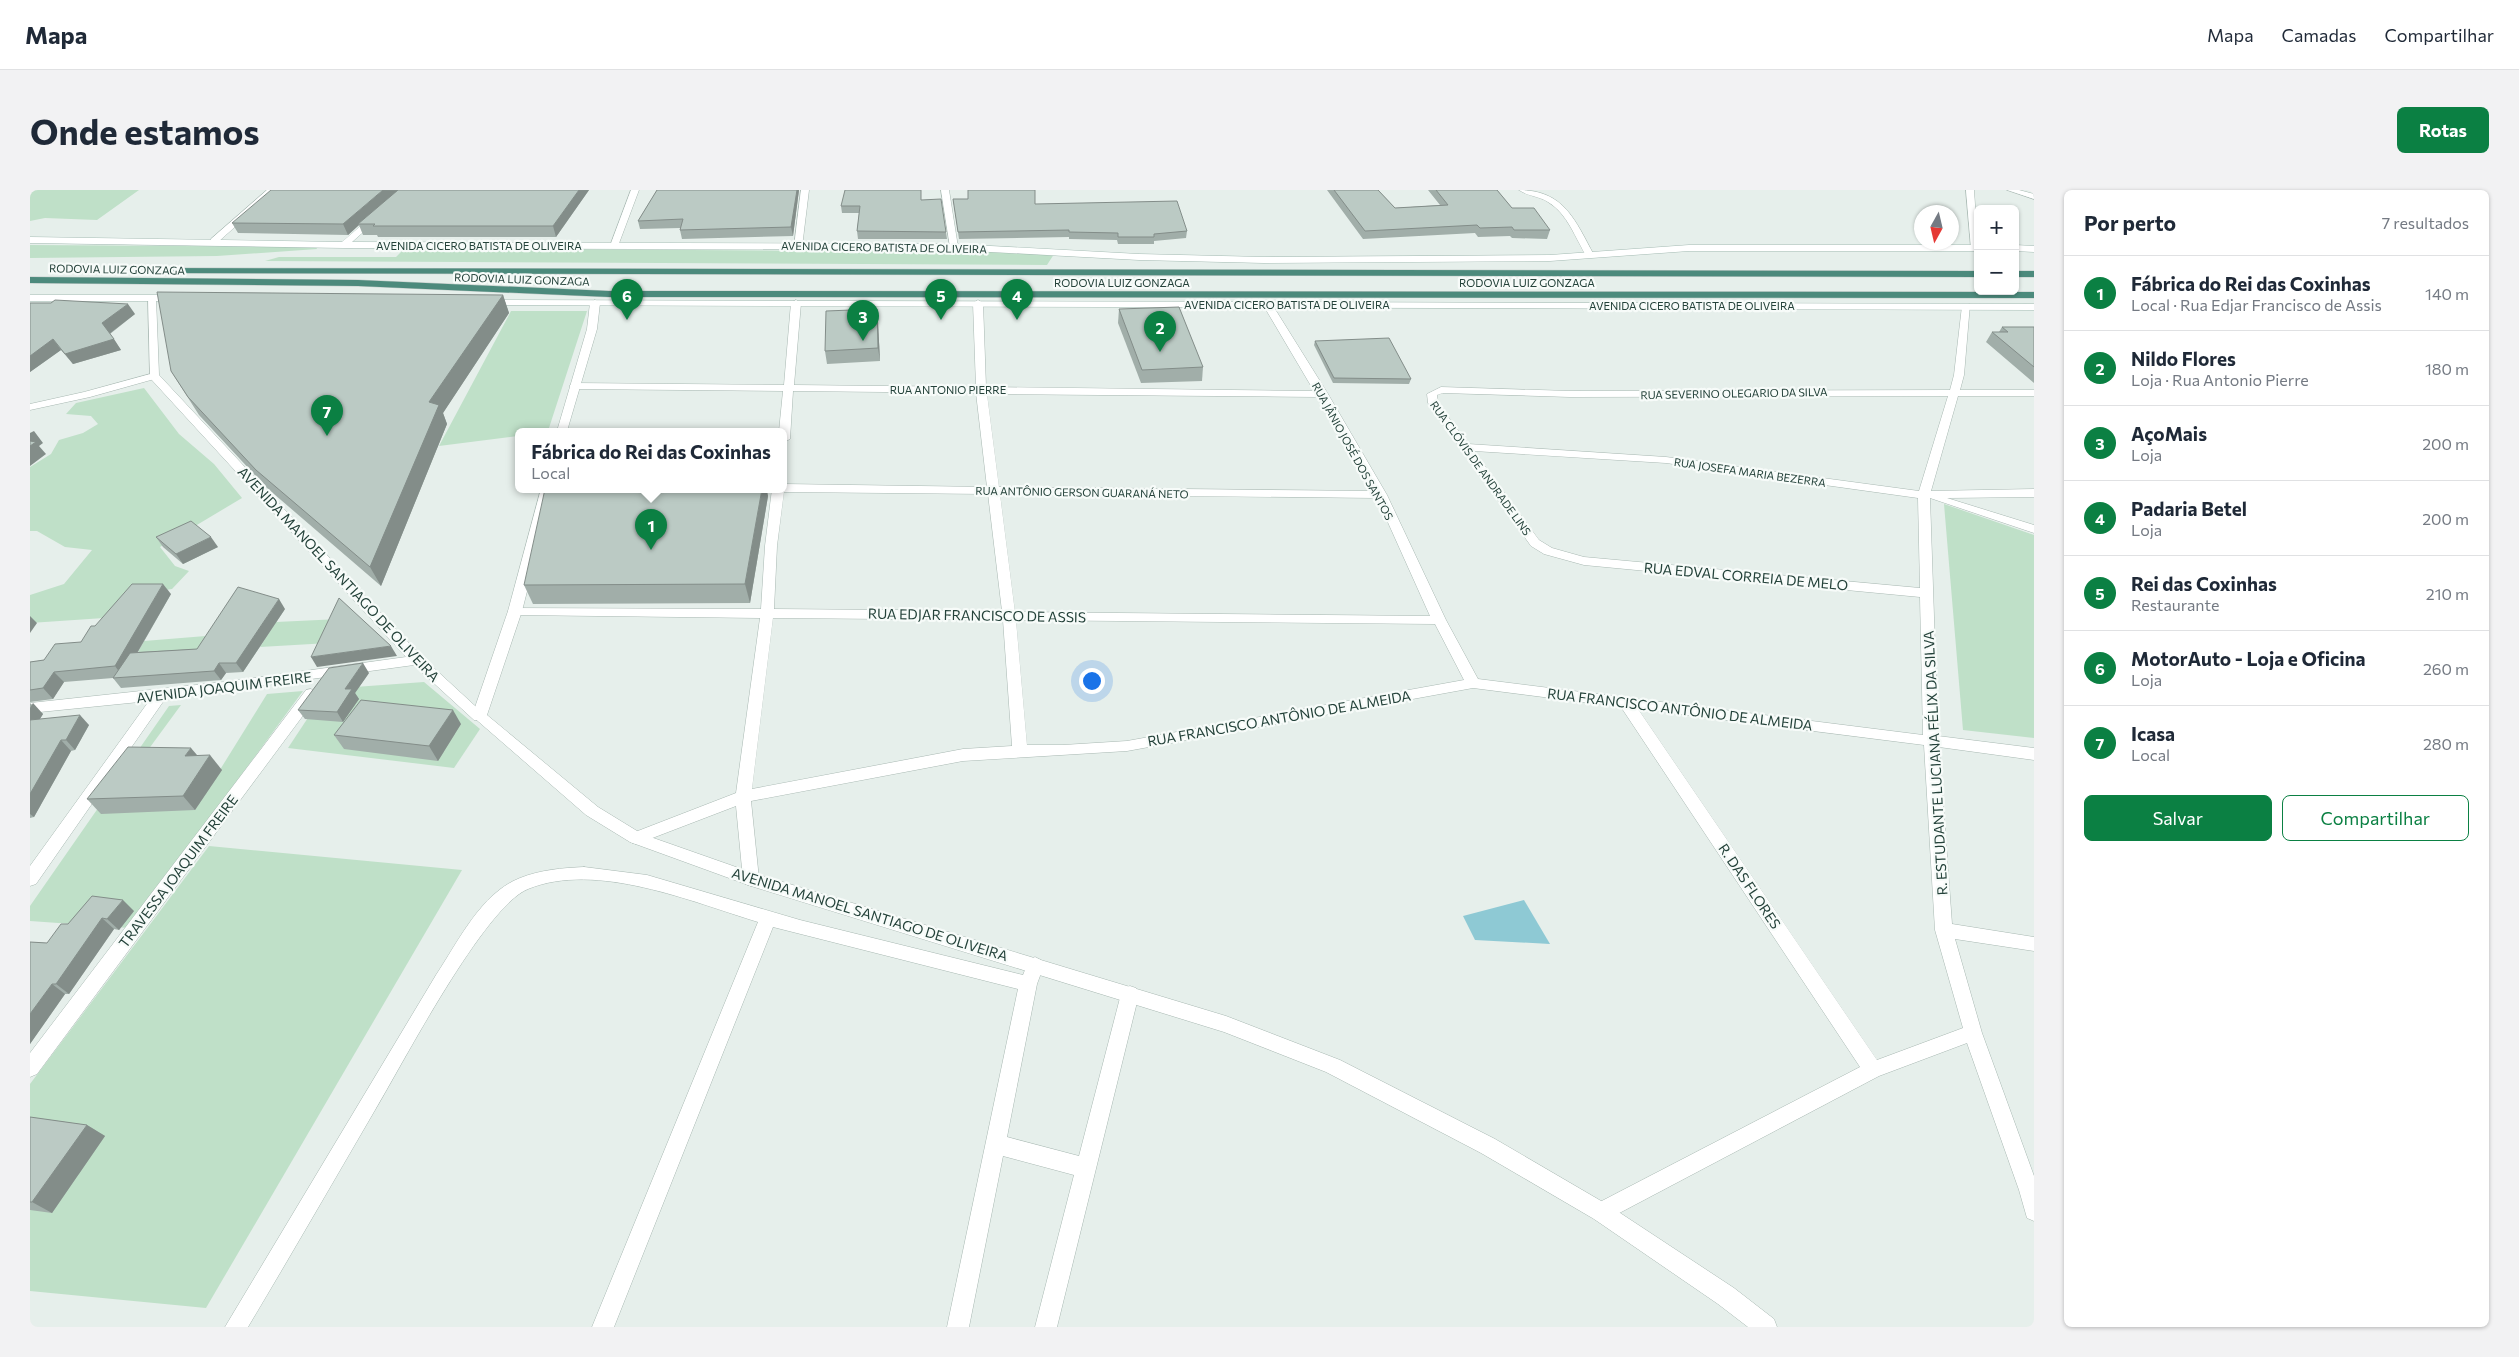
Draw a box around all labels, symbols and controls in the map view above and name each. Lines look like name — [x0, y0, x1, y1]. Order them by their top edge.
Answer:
text: Mapa — [25, 20, 87, 49]
text: Mapa — [2207, 24, 2254, 46]
text: Camadas — [2282, 24, 2356, 46]
text: Compartilhar — [2384, 24, 2494, 46]
button: Rotas — [2397, 107, 2489, 153]
text: Onde estamos — [30, 109, 260, 152]
north arrow — [1914, 205, 1959, 250]
map controls — [1974, 205, 2019, 295]
button: + — [1974, 205, 2019, 250]
text: Por perto — [2084, 210, 2176, 235]
text: 7 resultados — [2382, 213, 2469, 232]
street label: AVENIDA CICERO BATISTA DE OLIVEIRA — [376, 239, 582, 252]
street label: AVENIDA CICERO BATISTA DE OLIVEIRA — [781, 239, 987, 255]
button: − — [1974, 250, 2019, 295]
street label: RODOVIA LUIZ GONZAGA — [49, 261, 185, 277]
street label: RODOVIA LUIZ GONZAGA — [454, 270, 590, 288]
text: Fábrica do Rei das Coxinhas — [2131, 272, 2371, 295]
street label: RODOVIA LUIZ GONZAGA — [1054, 276, 1190, 289]
street label: RODOVIA LUIZ GONZAGA — [1459, 276, 1595, 289]
pin: 6 — [611, 279, 643, 320]
pin: 5 — [925, 279, 957, 320]
pin: 4 — [1001, 279, 1033, 320]
text: 1 — [2096, 284, 2104, 303]
text: 140 m — [2425, 284, 2469, 303]
text: Local · Rua Edjar Francisco de Assis — [2131, 295, 2382, 314]
street label: AVENIDA CICERO BATISTA DE OLIVEIRA — [1184, 298, 1390, 311]
street label: AVENIDA CICERO BATISTA DE OLIVEIRA — [1589, 299, 1795, 312]
pin: 3 — [847, 300, 879, 341]
pin: 2 — [1144, 311, 1176, 352]
text: Nildo Flores — [2131, 347, 2236, 370]
text: 2 — [2095, 359, 2105, 378]
text: 180 m — [2425, 359, 2469, 378]
text: Loja · Rua Antonio Pierre — [2131, 370, 2309, 389]
street label: RUA JÂNIO JOSÉ DOS SANTOS — [1309, 379, 1397, 523]
street label: RUA ANTONIO PIERRE — [890, 383, 1006, 396]
street label: RUA SEVERINO OLEGARIO DA SILVA — [1640, 385, 1828, 401]
pin: 7 — [311, 395, 343, 436]
street label: RUA CLÓVIS DE ANDRADE LINS — [1428, 398, 1535, 538]
text: AçoMais — [2131, 422, 2207, 445]
popup — [515, 428, 787, 493]
text: 3 — [2095, 434, 2105, 453]
text: 200 m — [2422, 434, 2469, 453]
text: Fábrica do Rei das Coxinhas — [531, 440, 771, 463]
text: Loja — [2131, 445, 2162, 464]
street label: RUA JOSEFA MARIA BEZERRA — [1673, 455, 1827, 490]
street label: AVENIDA MANOEL SANTIAGO DE OLIVEIRA — [235, 463, 444, 685]
text: Local — [531, 463, 570, 482]
street label: RUA ANTÔNIO GERSON GUARANÁ NETO — [975, 483, 1189, 500]
text: Padaria Betel — [2131, 497, 2247, 520]
pin: 1 — [635, 509, 667, 550]
text: 4 — [2095, 509, 2105, 528]
text: 200 m — [2422, 509, 2469, 528]
text: Loja — [2131, 520, 2162, 539]
street label: RUA EDVAL CORREIA DE MELO — [1643, 559, 1849, 593]
text: Rei das Coxinhas — [2131, 572, 2277, 595]
text: 5 — [2095, 584, 2105, 603]
text: 210 m — [2426, 584, 2469, 603]
text: Restaurante — [2131, 595, 2219, 614]
street label: RUA EDJAR FRANCISCO DE ASSIS — [868, 605, 1086, 625]
street label: R. ESTUDANTE LUCIANA FÉLIX DA SILVA — [1920, 630, 1950, 896]
text: MotorAuto - Loja e Oficina — [2131, 647, 2366, 670]
text: 6 — [2095, 659, 2105, 678]
text: 260 m — [2423, 659, 2469, 678]
street label: AVENIDA JOAQUIM FREIRE — [135, 668, 313, 706]
your location — [1079, 668, 1105, 694]
text: Loja — [2131, 670, 2162, 689]
street label: RUA FRANCISCO ANTÔNIO DE ALMEIDA — [1546, 684, 1814, 734]
street label: RUA FRANCISCO ANTÔNIO DE ALMEIDA — [1146, 686, 1412, 750]
text: Icasa — [2131, 722, 2175, 745]
text: 7 — [2096, 734, 2104, 753]
text: 280 m — [2423, 734, 2469, 753]
text: Local — [2131, 745, 2170, 764]
street label: TRAVESSA JOAQUIM FREIRE — [115, 791, 241, 951]
button: Salvar — [2084, 795, 2272, 841]
button: Compartilhar — [2282, 795, 2469, 841]
street label: R. DAS FLORES — [1715, 840, 1785, 932]
street label: AVENIDA MANOEL SANTIAGO DE OLIVEIRA — [730, 864, 1010, 964]

